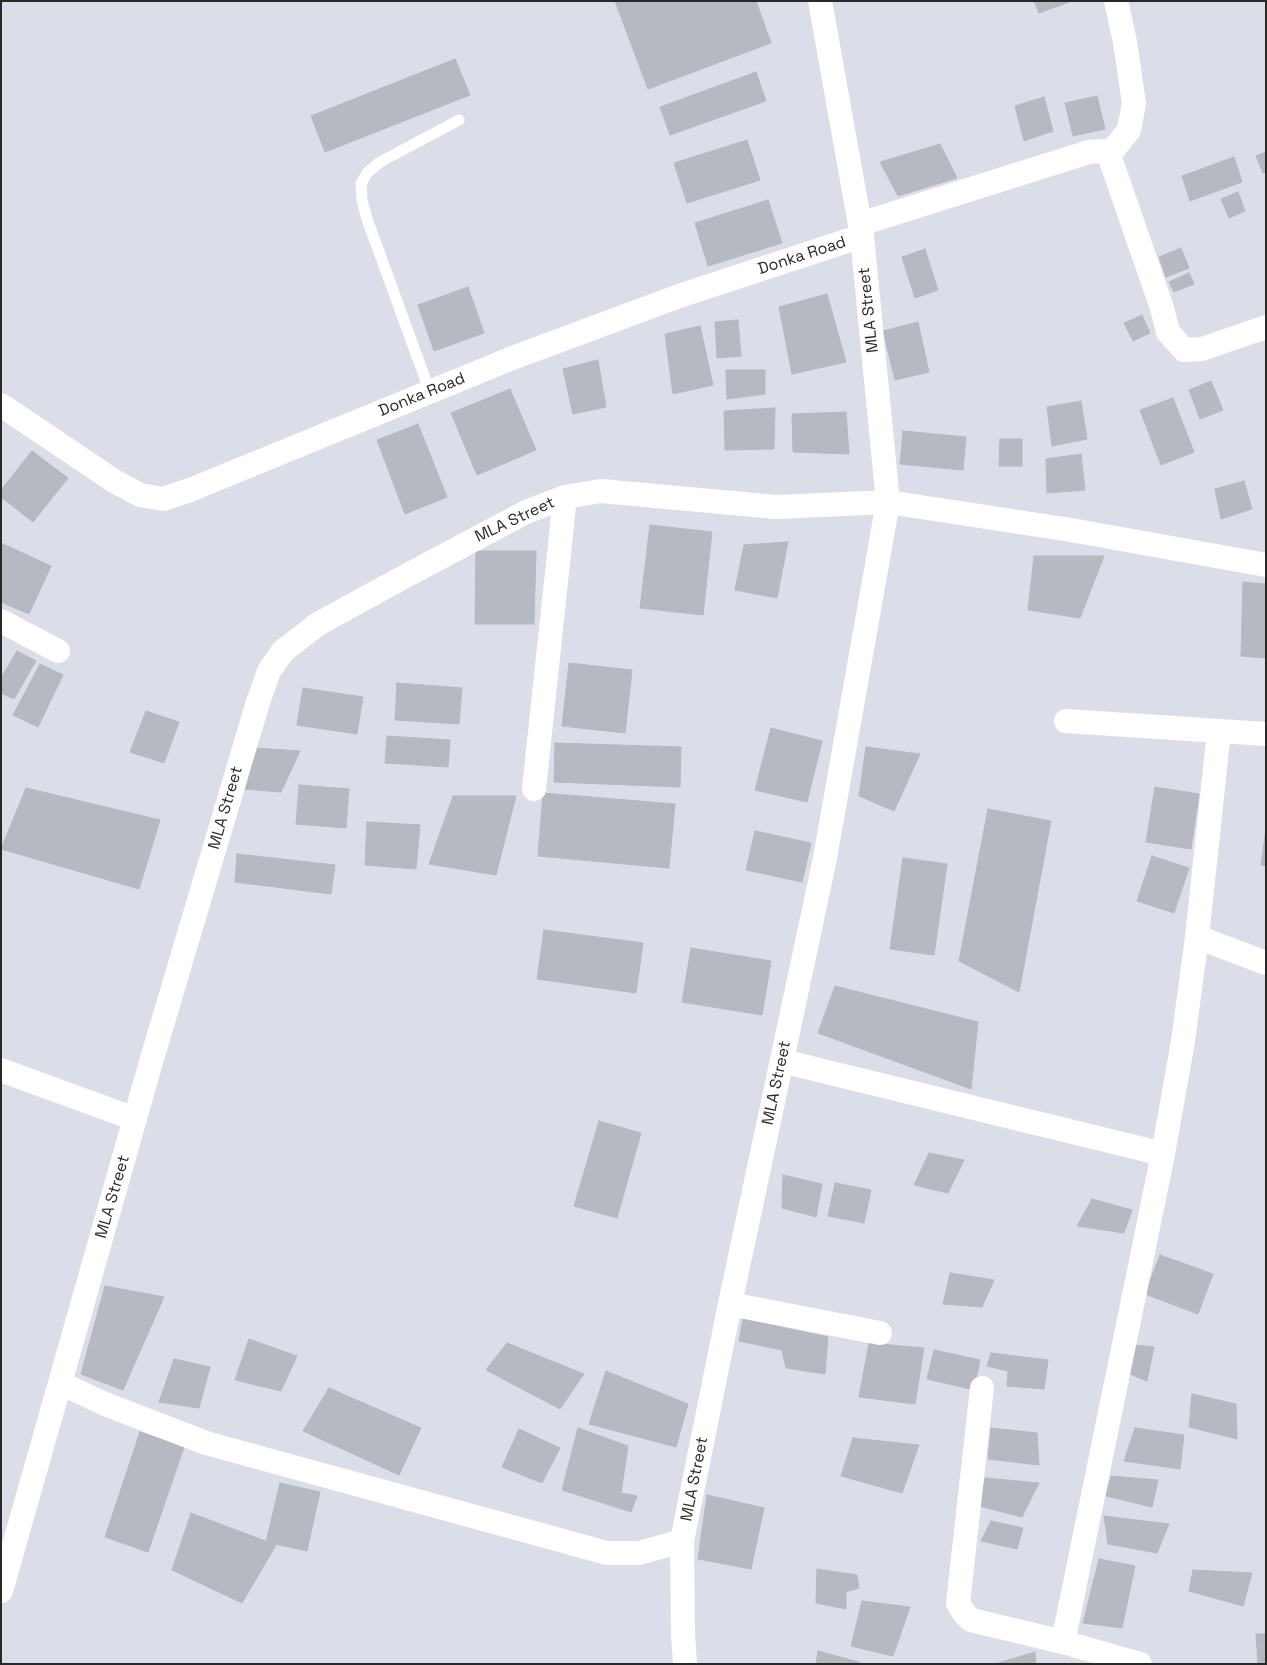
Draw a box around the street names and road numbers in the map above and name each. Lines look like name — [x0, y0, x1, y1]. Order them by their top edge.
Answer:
street label: Donka Road — [756, 233, 848, 279]
street label: MLA Street — [855, 266, 883, 354]
street label: Donka Road — [376, 369, 468, 421]
street label: MLA Street — [472, 493, 558, 547]
street label: MLA Street — [205, 764, 247, 852]
street label: MLA Street — [759, 1039, 795, 1127]
street label: MLA Street — [92, 1153, 134, 1241]
street label: MLA Street — [677, 1435, 713, 1523]

